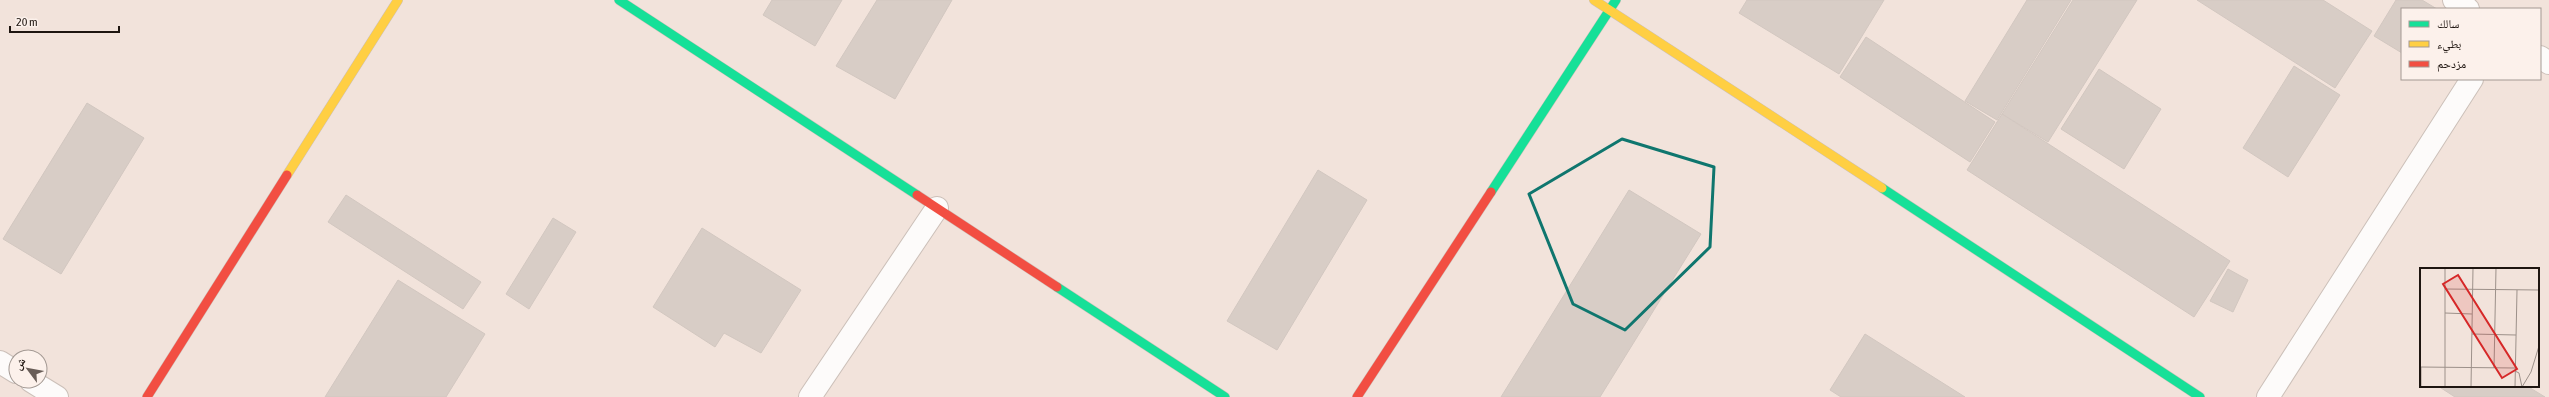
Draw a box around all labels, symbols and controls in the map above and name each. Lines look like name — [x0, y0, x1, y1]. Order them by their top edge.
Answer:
scale bar — [10, 8, 119, 34]
legend — [2401, 8, 2541, 80]
text: 20 m — [16, 15, 38, 29]
text: سالك — [2437, 17, 2459, 31]
text: بطيء — [2437, 37, 2461, 54]
text: مزدحم — [2437, 57, 2466, 72]
inset map — [2420, 268, 2539, 387]
north arrow — [8, 349, 48, 389]
text: ش — [11, 355, 30, 373]

